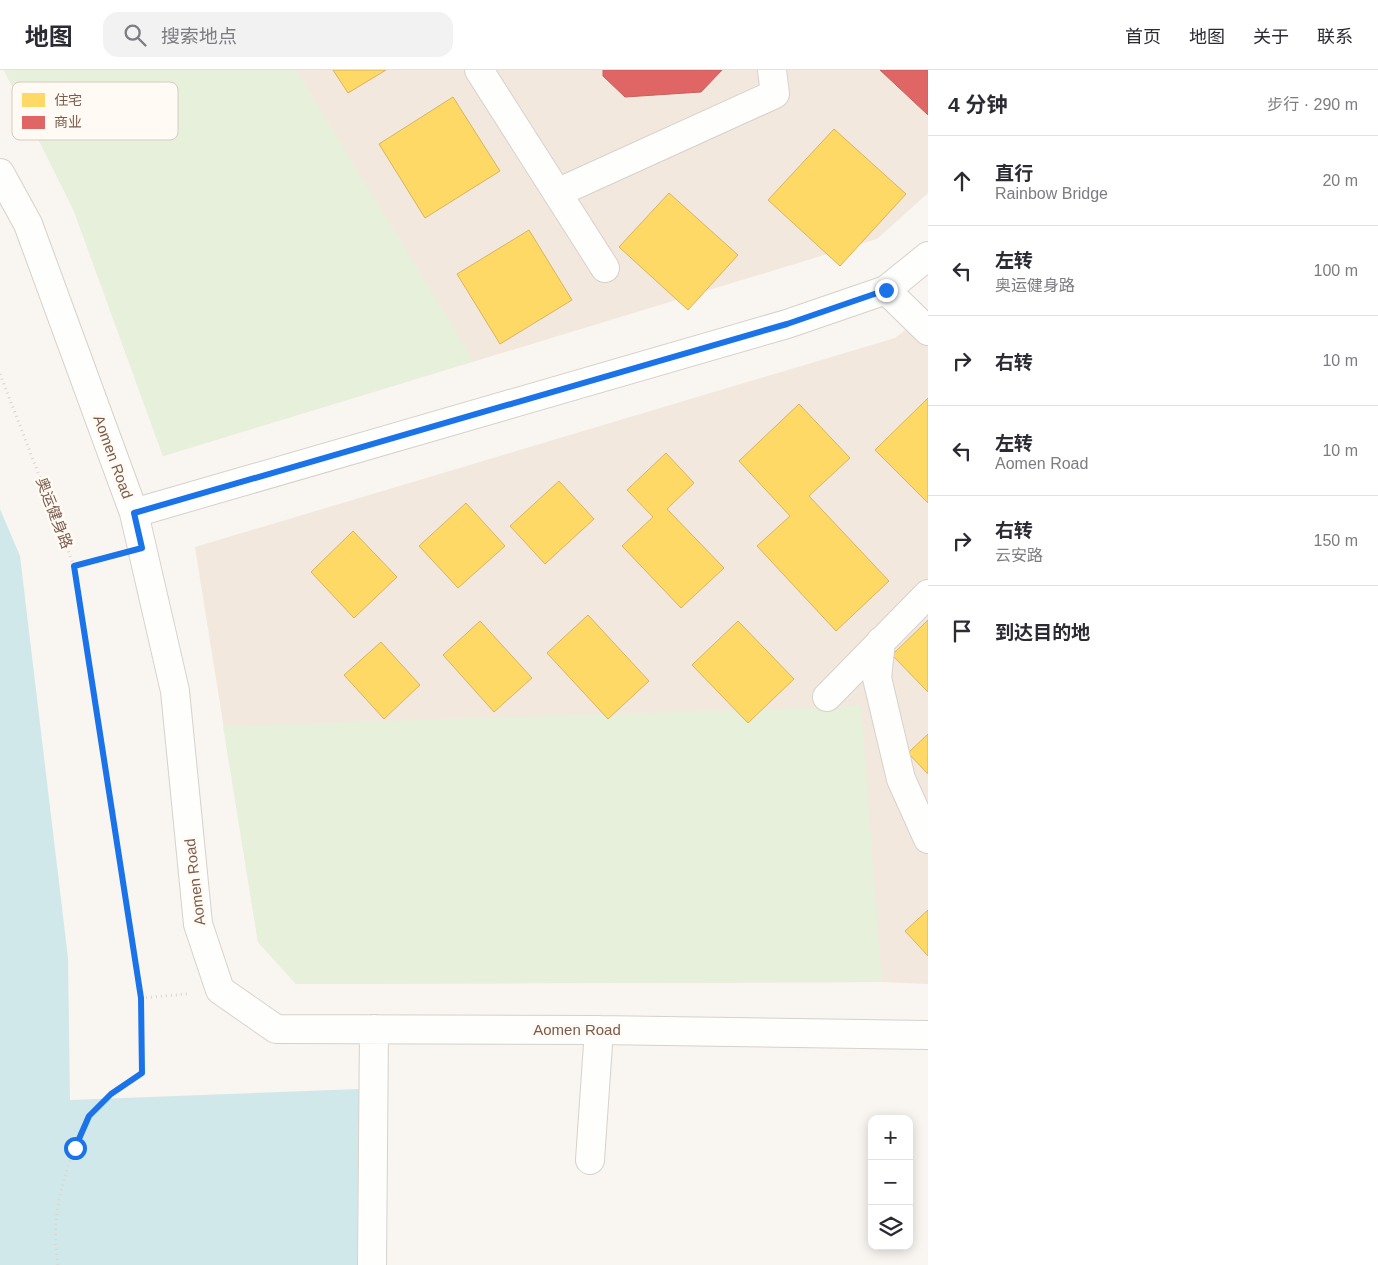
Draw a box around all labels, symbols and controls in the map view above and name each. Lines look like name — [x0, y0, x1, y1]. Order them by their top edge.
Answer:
search box — [103, 12, 453, 57]
icon: search — [121, 21, 149, 49]
text: 地图 — [25, 23, 73, 50]
text: 搜索地点 — [161, 26, 237, 47]
text: 首页 — [1125, 27, 1161, 47]
text: 地图 — [1189, 27, 1225, 47]
text: 关于 — [1253, 27, 1289, 47]
text: 联系 — [1317, 27, 1353, 47]
legend — [12, 82, 178, 140]
text: 住宅 — [54, 92, 82, 108]
text: 4 分钟 — [948, 93, 1008, 116]
text: 步行 · 290 m — [1267, 96, 1358, 113]
text: 商业 — [54, 114, 82, 130]
text: 直行 — [995, 163, 1033, 184]
icon: ahead — [948, 167, 976, 195]
text: 20 m — [1322, 172, 1358, 189]
text: Rainbow Bridge — [995, 185, 1108, 202]
text: 左转 — [995, 250, 1033, 271]
icon: left — [948, 257, 976, 285]
text: 100 m — [1314, 262, 1358, 279]
text: 奥运健身路 — [995, 277, 1075, 294]
route end — [875, 279, 898, 302]
icon: right — [948, 347, 976, 375]
text: 右转 — [995, 352, 1033, 373]
text: 10 m — [1322, 352, 1358, 369]
street label: Aomen Road — [91, 413, 136, 501]
text: 左转 — [995, 433, 1033, 454]
icon: left — [948, 437, 976, 465]
text: 10 m — [1322, 442, 1358, 459]
text: Aomen Road — [995, 455, 1088, 472]
street label: 奥运健身路 — [33, 475, 76, 551]
text: 右转 — [995, 520, 1033, 541]
icon: right — [948, 527, 976, 555]
text: 150 m — [1314, 532, 1358, 549]
text: 云安路 — [995, 547, 1043, 564]
icon: arrive — [948, 617, 976, 645]
text: 到达目的地 — [995, 622, 1090, 643]
street label: Aomen Road — [181, 838, 208, 927]
street label: Aomen Road — [533, 1021, 621, 1038]
map controls — [868, 1115, 913, 1250]
button: + — [868, 1115, 913, 1160]
route start — [64, 1137, 87, 1160]
button: − — [868, 1160, 913, 1205]
button: layers — [868, 1205, 913, 1250]

